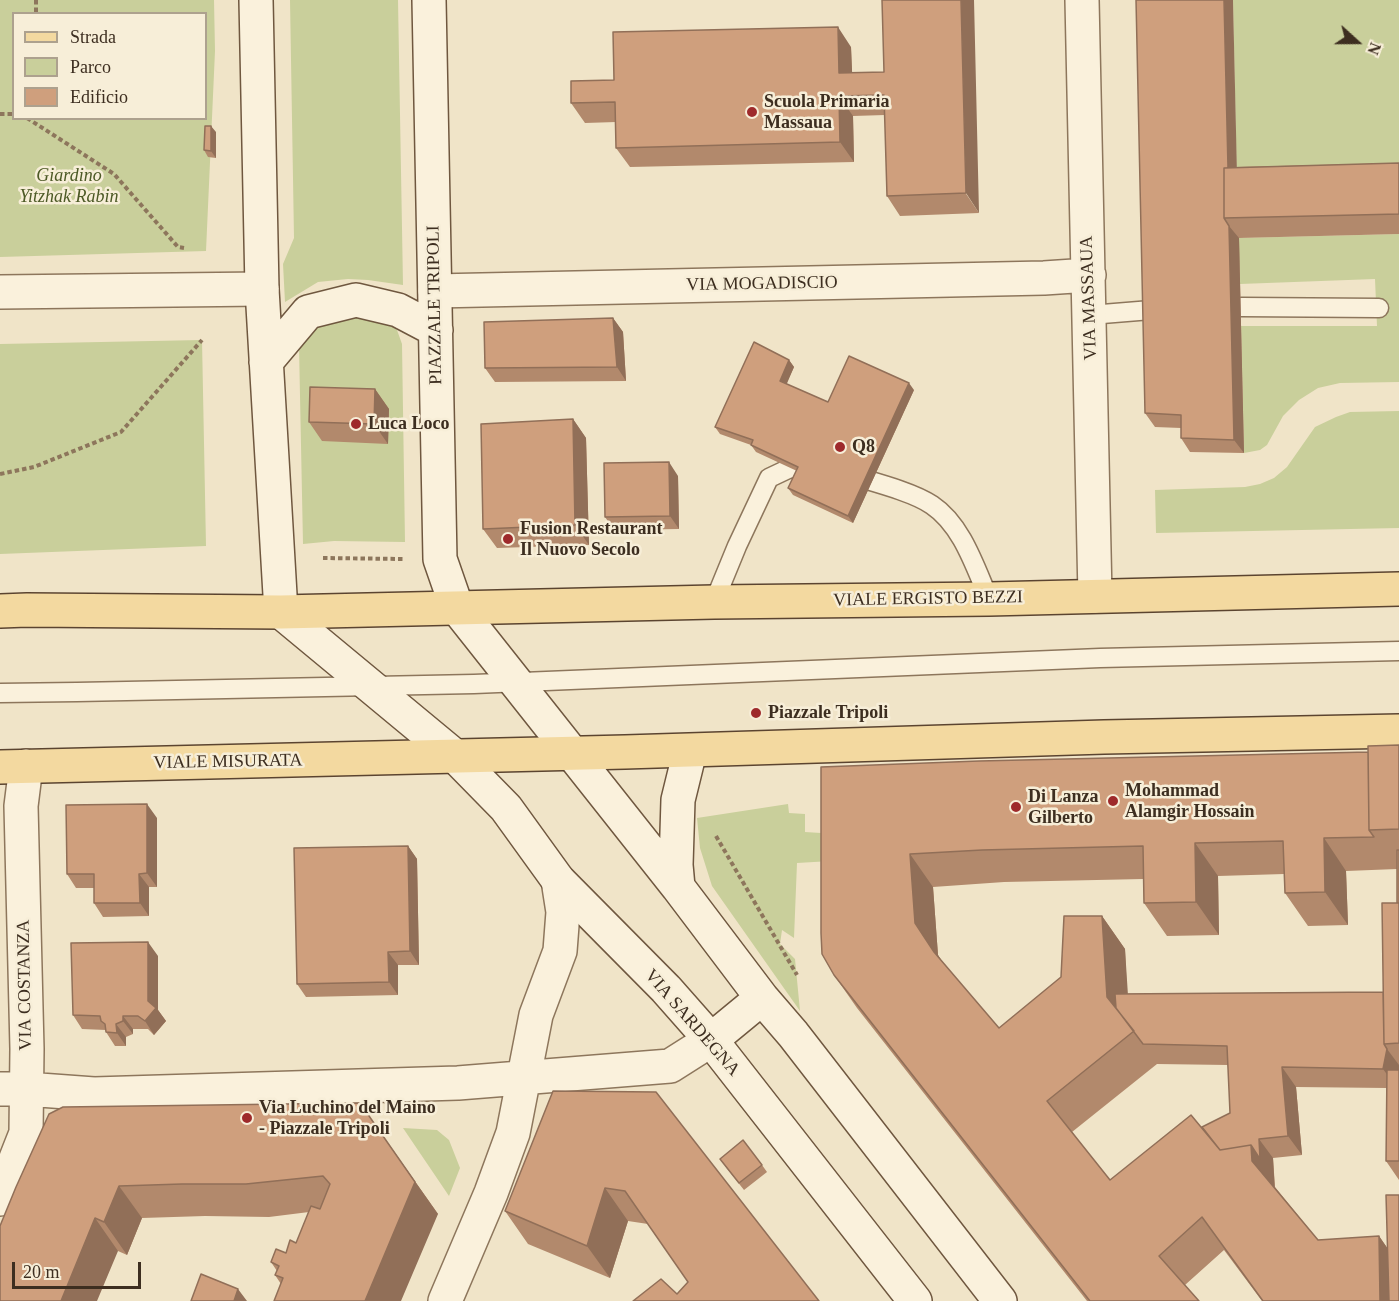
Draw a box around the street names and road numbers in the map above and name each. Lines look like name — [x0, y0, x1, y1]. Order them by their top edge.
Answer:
street label: PIAZZALE TRIPOLI — [423, 225, 447, 385]
street label: VIA MASSAUA — [1076, 235, 1102, 361]
street label: VIA MOGADISCIO — [686, 272, 838, 296]
street label: VIALE ERGISTO BEZZI — [833, 587, 1023, 611]
street label: VIALE MISURATA — [153, 750, 303, 774]
street label: VIA COSTANZA — [13, 919, 37, 1051]
street label: VIA SARDEGNA — [640, 965, 744, 1081]

